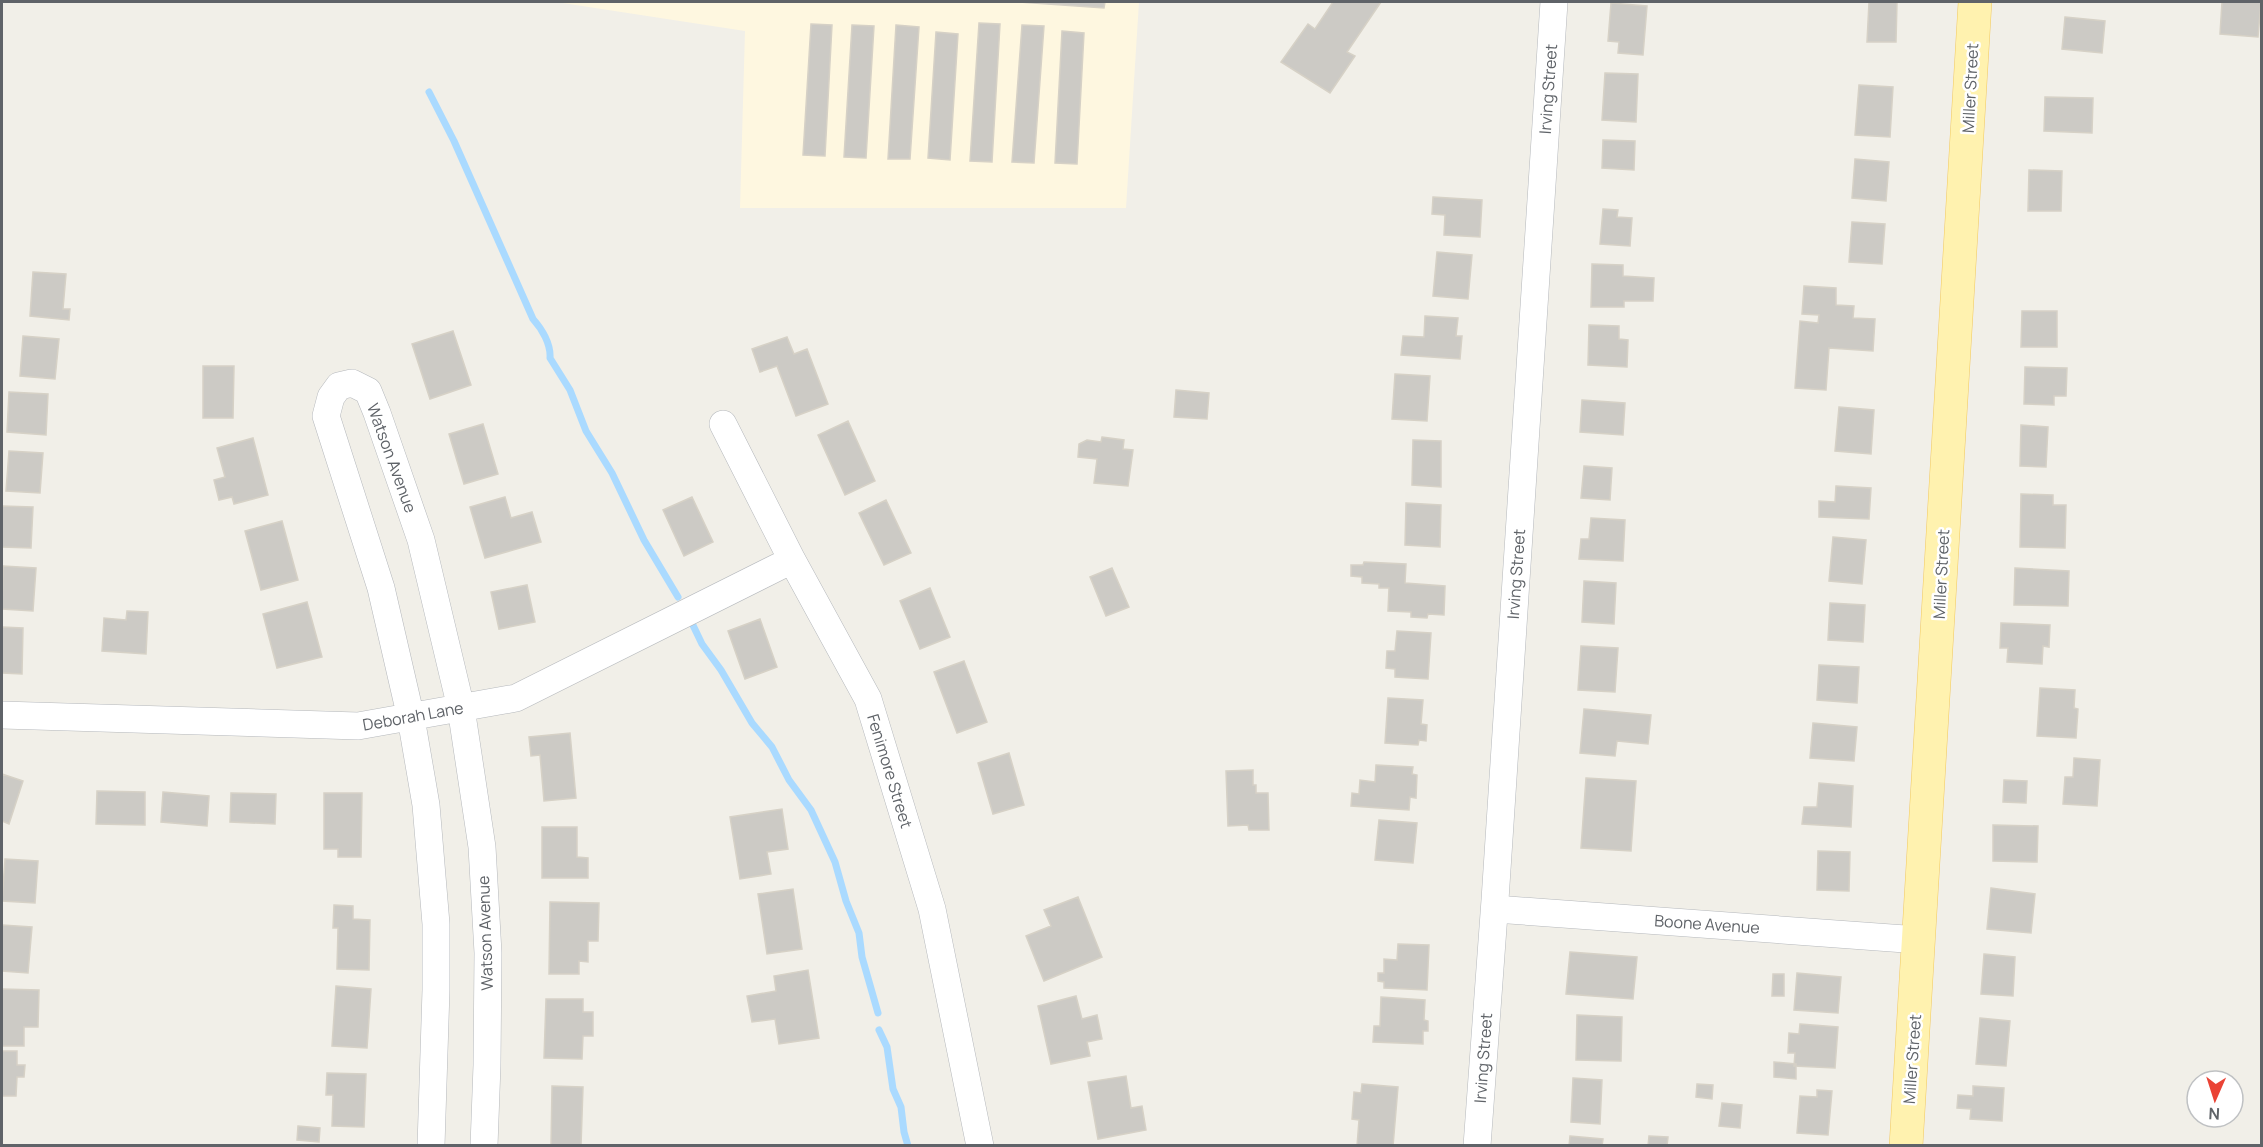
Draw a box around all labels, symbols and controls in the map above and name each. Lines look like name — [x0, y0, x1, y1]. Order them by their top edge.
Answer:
street label: Irving Street — [1534, 43, 1562, 135]
street label: Miller Street — [1957, 43, 1983, 133]
street label: Watson Avenue — [362, 400, 422, 516]
street label: Irving Street — [1502, 528, 1530, 620]
street label: Miller Street — [1928, 529, 1954, 619]
street label: Deborah Lane — [361, 696, 465, 736]
street label: Fenimore Street — [862, 711, 918, 831]
street label: Watson Avenue — [472, 875, 498, 991]
street label: Boone Avenue — [1654, 909, 1760, 939]
street label: Irving Street — [1469, 1012, 1497, 1104]
street label: Miller Street — [1898, 1013, 1926, 1105]
north arrow — [2185, 1069, 2245, 1129]
text: N — [2208, 1103, 2221, 1125]

